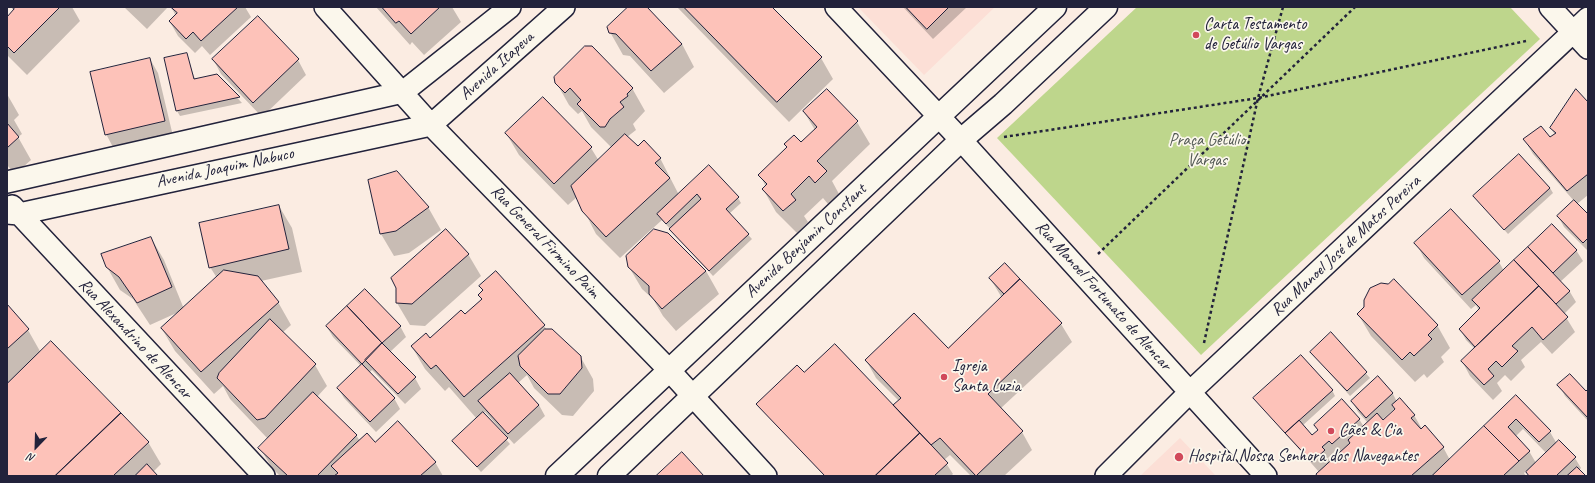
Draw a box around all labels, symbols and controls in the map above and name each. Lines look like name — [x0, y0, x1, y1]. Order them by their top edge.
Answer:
place label: Carta Testamento de Getúlio Vargas — [1204, 15, 1306, 55]
street label: Avenida Itapeva — [456, 27, 538, 105]
marker: Carta Testamento de Getúlio Vargas — [1191, 30, 1201, 40]
park label: Praça Getúlio Vargas — [1169, 131, 1245, 171]
street label: Avenida Joaquim Nabuco — [155, 143, 295, 193]
street label: Rua Manoel José de Matos Pereira — [1267, 171, 1425, 321]
street label: Avenida Benjamin Constant — [741, 180, 871, 302]
street label: Rua General Firmino Paim — [486, 181, 604, 303]
street label: Rua Manoel Fortunato de Alencar — [1031, 217, 1175, 375]
street label: Rua Alexandrino de Alencar — [74, 275, 196, 403]
place label: Igreja Santa Luzia — [952, 357, 1021, 397]
marker: Igreja Santa Luzia — [939, 372, 949, 382]
place label: Cães & Cia — [1339, 421, 1402, 441]
marker: Cães & Cia — [1326, 426, 1336, 436]
north arrow — [16, 427, 56, 467]
place label: Hospital Nossa Senhora dos Navegantes — [1188, 447, 1418, 467]
text: N — [25, 450, 37, 466]
marker: Hospital Nossa Senhora dos Navegantes — [1173, 451, 1185, 463]

